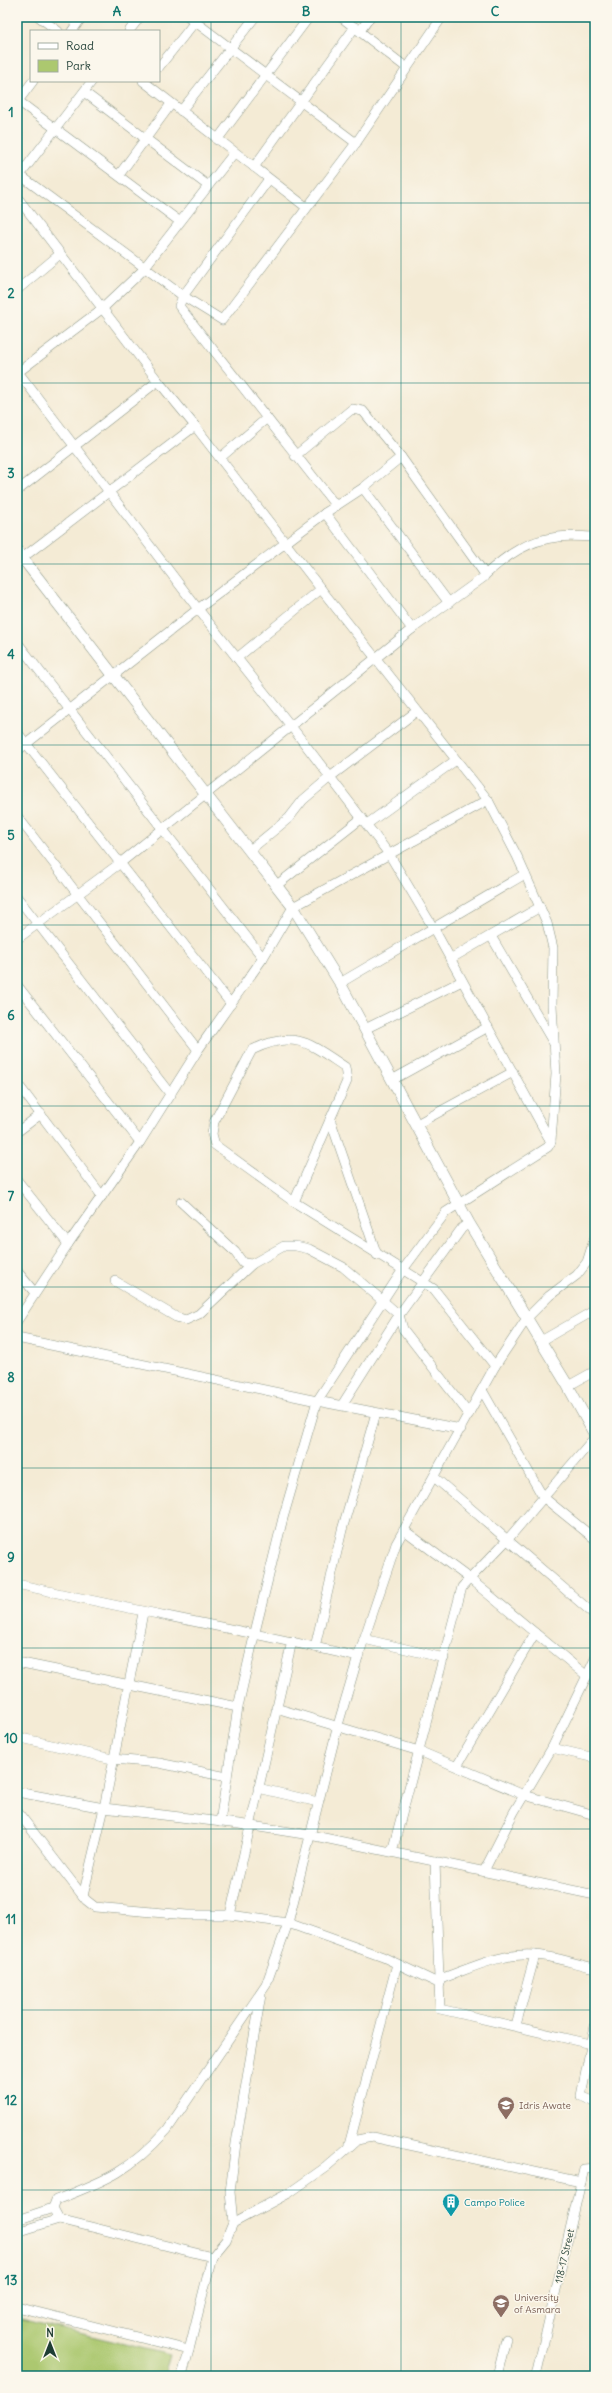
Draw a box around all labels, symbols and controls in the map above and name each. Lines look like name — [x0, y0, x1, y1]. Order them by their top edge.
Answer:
text: A — [113, 3, 122, 20]
text: B — [302, 3, 311, 20]
text: C — [491, 3, 500, 20]
legend — [30, 30, 160, 82]
text: Road — [66, 38, 94, 53]
text: Park — [66, 58, 91, 73]
text: 1 — [8, 104, 14, 121]
text: 2 — [7, 285, 15, 302]
text: 3 — [7, 465, 15, 482]
text: 4 — [7, 646, 15, 663]
text: 5 — [7, 827, 15, 844]
text: 6 — [7, 1007, 15, 1024]
text: 7 — [8, 1188, 15, 1205]
text: 8 — [7, 1369, 15, 1386]
text: 9 — [7, 1549, 15, 1566]
text: 10 — [4, 1730, 18, 1747]
text: 11 — [6, 1911, 16, 1928]
text: 12 — [5, 2092, 17, 2109]
school or university icon: Idris Awate — [496, 2095, 516, 2120]
place label: Idris Awate — [519, 2099, 571, 2112]
building icon: Campo Police — [441, 2192, 461, 2217]
place label: Campo Police — [464, 2196, 525, 2209]
street label: 118-17 Street — [552, 2227, 577, 2285]
text: 13 — [5, 2272, 17, 2289]
place label: University of Asmara — [514, 2291, 561, 2316]
school or university icon: University of Asmara — [491, 2293, 511, 2318]
north arrow — [30, 2323, 70, 2363]
text: N — [46, 2326, 54, 2340]

